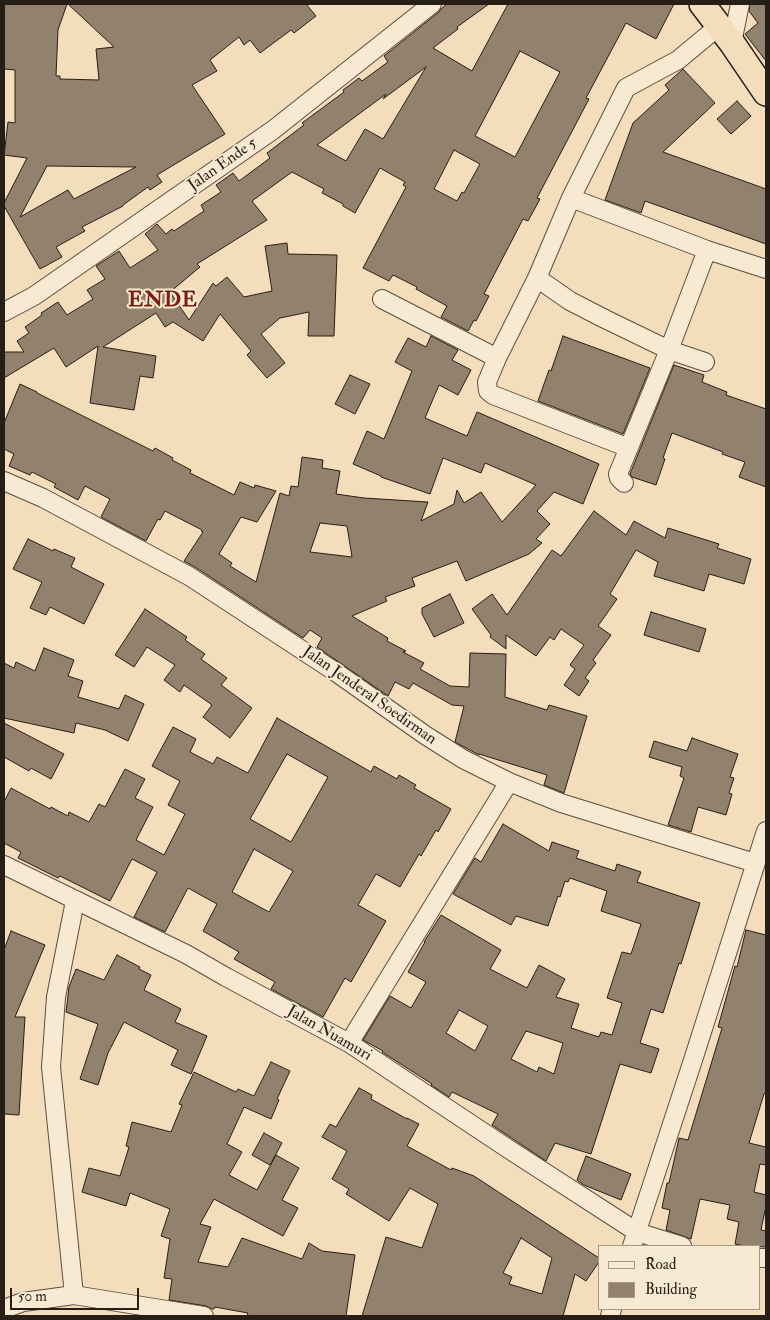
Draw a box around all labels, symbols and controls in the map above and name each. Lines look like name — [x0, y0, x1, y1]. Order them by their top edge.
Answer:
street label: Jalan Ende 5 — [185, 134, 261, 196]
district label: ENDE — [128, 288, 198, 314]
street label: Jalan Jenderal Soedirman — [298, 642, 440, 750]
street label: Jalan Nuamuri — [283, 1002, 375, 1066]
legend — [598, 1245, 760, 1310]
text: Road — [645, 1255, 676, 1274]
scale bar — [12, 1278, 141, 1310]
text: Building — [645, 1280, 697, 1299]
text: 50 m — [18, 1287, 47, 1306]

